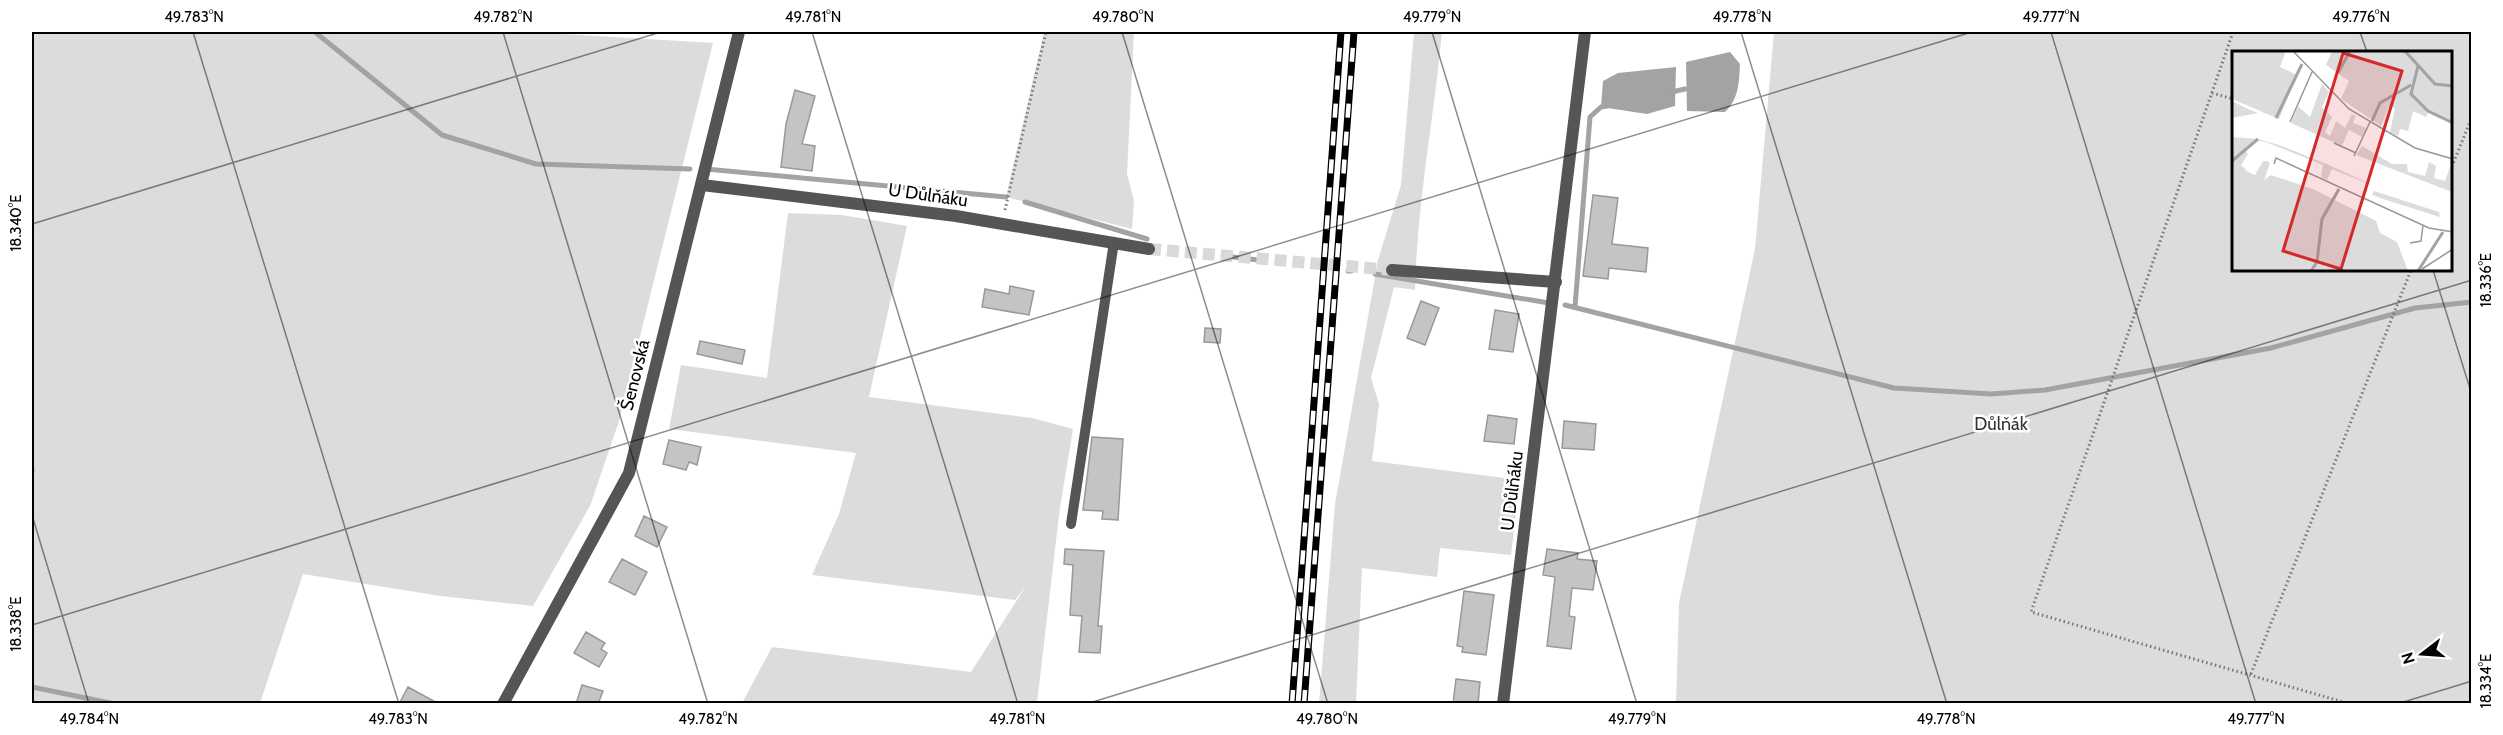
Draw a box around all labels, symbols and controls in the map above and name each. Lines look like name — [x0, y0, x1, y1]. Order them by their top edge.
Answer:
text: 49.783°N — [164, 8, 224, 26]
text: 49.782°N — [473, 8, 533, 26]
text: 49.781°N — [785, 8, 841, 26]
text: 49.780°N — [1092, 8, 1154, 26]
text: 49.779°N — [1403, 8, 1461, 26]
text: 49.778°N — [1712, 8, 1772, 26]
text: 49.777°N — [2022, 8, 2080, 26]
text: 49.776°N — [2332, 8, 2390, 26]
inset map — [2232, 51, 2452, 272]
street label: U Důlňáku — [887, 179, 969, 211]
text: 18.340°E — [7, 194, 25, 252]
text: 18.336°E — [2477, 253, 2495, 307]
street label: Šenovská — [616, 337, 655, 413]
park label: Důlňák — [1974, 413, 2029, 435]
street label: U Důlňáku — [1496, 450, 1528, 532]
text: 18.338°E — [7, 596, 25, 652]
north arrow — [2392, 624, 2452, 684]
text: N — [2397, 650, 2419, 666]
text: 18.334°E — [2477, 654, 2495, 708]
text: 49.784°N — [59, 710, 119, 728]
text: 49.783°N — [368, 710, 428, 728]
text: 49.782°N — [678, 710, 738, 728]
text: 49.781°N — [989, 710, 1045, 728]
text: 49.780°N — [1296, 710, 1358, 728]
text: 49.779°N — [1608, 710, 1666, 728]
text: 49.778°N — [1916, 710, 1976, 728]
text: 49.777°N — [2227, 710, 2285, 728]

